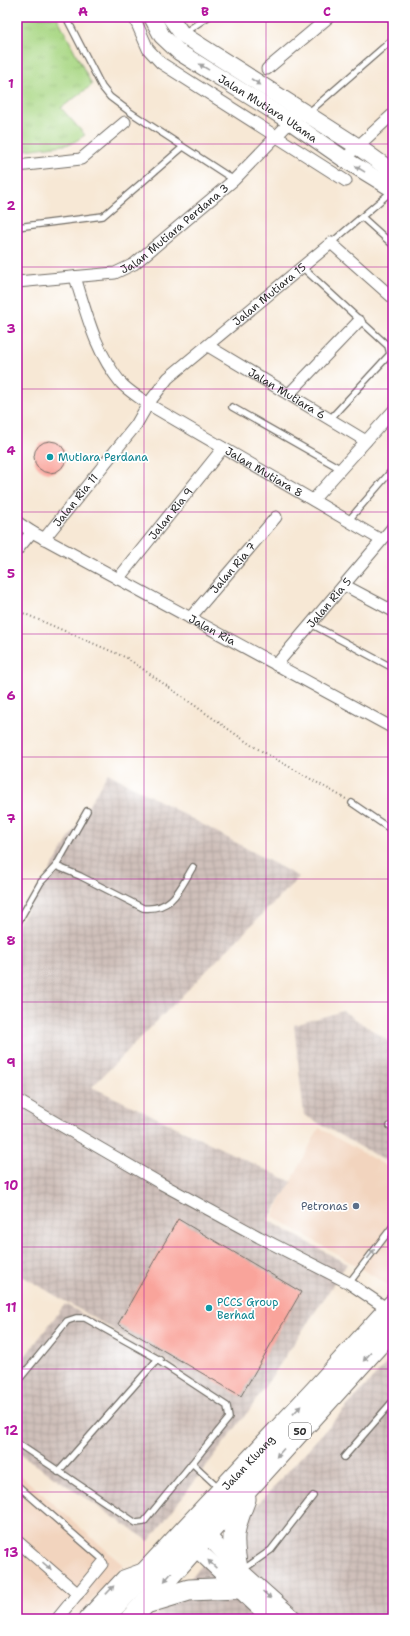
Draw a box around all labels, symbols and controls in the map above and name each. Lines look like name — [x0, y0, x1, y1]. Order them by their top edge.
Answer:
text: A — [78, 3, 88, 20]
text: B — [201, 3, 209, 20]
text: C — [323, 3, 331, 20]
one-way arrow — [198, 64, 210, 71]
street label: Jalan Mutiara Utama — [215, 71, 320, 146]
text: 1 — [8, 75, 14, 92]
one-way arrow — [251, 78, 261, 86]
one-way arrow — [354, 165, 366, 172]
street label: Jalan Mutiara Perdana 3 — [118, 181, 232, 277]
text: 2 — [6, 197, 16, 214]
street label: Jalan Mutiara 15 — [230, 259, 310, 329]
text: 3 — [6, 320, 16, 337]
street label: Jalan Mutiara 6 — [245, 365, 328, 423]
text: 4 — [6, 442, 16, 459]
street label: Jalan Mutiara 8 — [222, 444, 305, 501]
place label: Mutiara Perdana — [58, 450, 148, 465]
marker: Mutiara Perdana — [45, 452, 55, 462]
street label: Jalan Ria 11 — [50, 471, 102, 530]
street label: Jalan Ria 9 — [145, 485, 196, 543]
street label: Jalan Ria 7 — [207, 539, 259, 597]
text: 5 — [7, 565, 15, 582]
street label: Jalan Ria 5 — [304, 574, 355, 631]
street label: Jalan Ria — [186, 611, 238, 649]
text: 6 — [6, 687, 16, 704]
text: 7 — [6, 810, 16, 827]
text: 8 — [6, 932, 16, 949]
text: 9 — [6, 1054, 16, 1071]
text: 10 — [4, 1177, 18, 1194]
place label: Petronas — [301, 1199, 348, 1214]
marker: Petronas — [351, 1201, 361, 1211]
one-way arrow — [366, 1249, 374, 1259]
place label: PCCS Group Berhad — [217, 1295, 278, 1323]
text: 11 — [5, 1299, 17, 1316]
marker: PCCS Group Berhad — [204, 1303, 214, 1313]
one-way arrow — [363, 1352, 372, 1361]
one-way arrow — [292, 1405, 302, 1415]
text: 12 — [4, 1422, 18, 1439]
road number: 50 — [289, 1423, 311, 1439]
street label: Jalan Kluang — [219, 1432, 278, 1494]
one-way arrow — [275, 1448, 285, 1458]
text: 13 — [4, 1544, 18, 1561]
one-way arrow — [207, 1560, 216, 1569]
one-way arrow — [41, 1562, 52, 1571]
one-way arrow — [164, 1572, 173, 1582]
one-way arrow — [105, 1586, 114, 1595]
one-way arrow — [263, 1590, 272, 1599]

